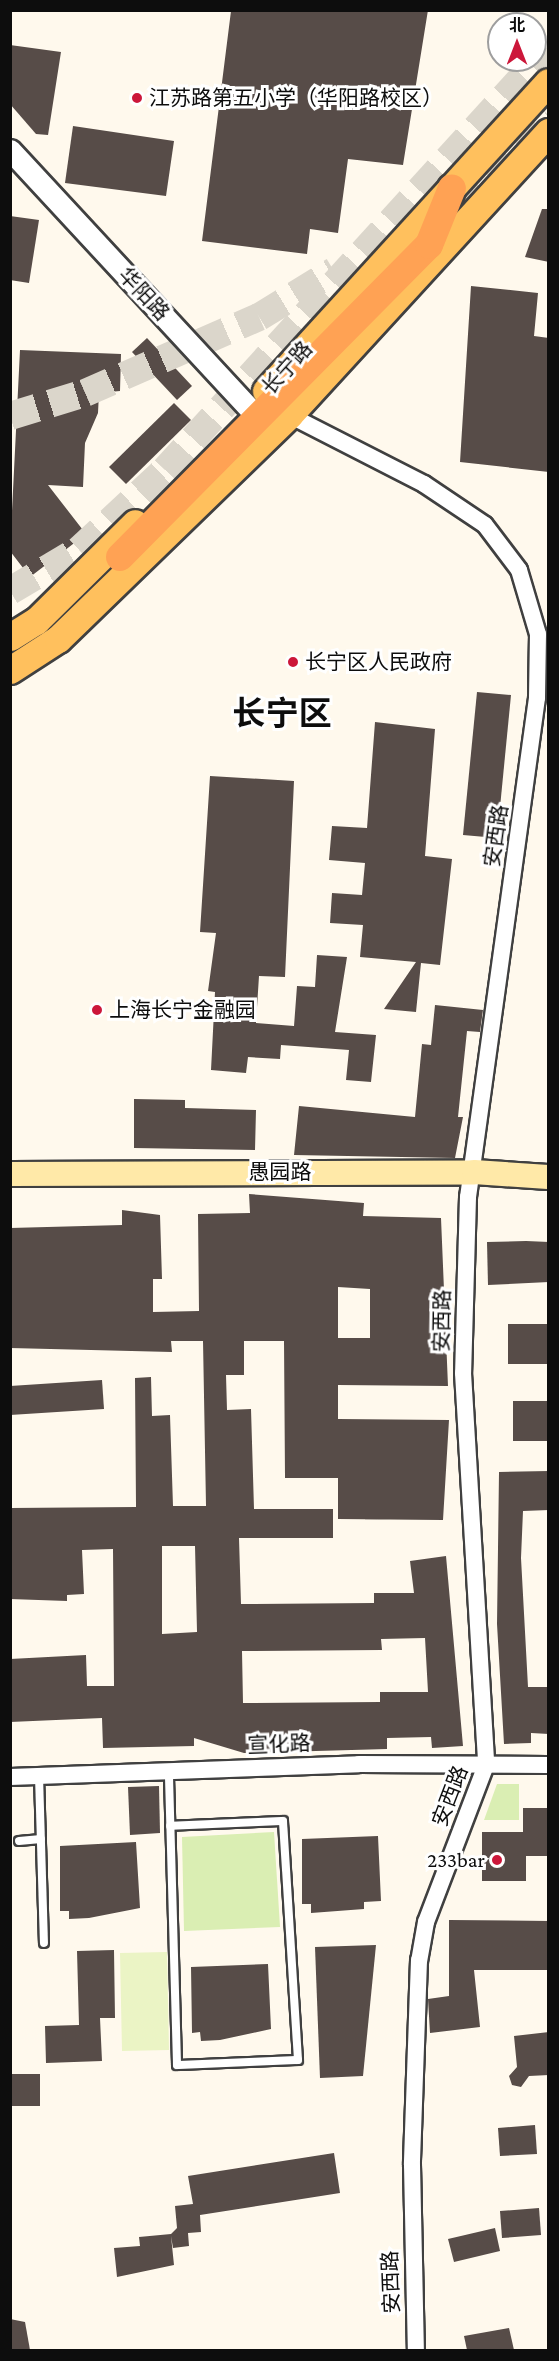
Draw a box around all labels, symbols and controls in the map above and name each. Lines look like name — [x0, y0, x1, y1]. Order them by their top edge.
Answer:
north arrow — [487, 12, 547, 72]
text: 北 — [509, 17, 525, 34]
place label: 江苏路第五小学（华阳路校区） — [149, 85, 443, 111]
marker: 江苏路第五小学（华阳路校区） — [130, 91, 144, 105]
street label: 华阳路 — [113, 262, 175, 326]
street label: 长宁路 — [257, 336, 317, 400]
place label: 长宁区人民政府 — [305, 649, 452, 675]
marker: 长宁区人民政府 — [286, 655, 300, 669]
district label: 长宁区 — [233, 694, 331, 734]
street label: 安西路 — [479, 803, 513, 869]
place label: 上海长宁金融园 — [109, 997, 256, 1023]
marker: 上海长宁金融园 — [90, 1003, 104, 1017]
street label: 愚园路 — [249, 1159, 311, 1185]
street label: 安西路 — [429, 1289, 455, 1353]
street label: 宣化路 — [247, 1730, 311, 1758]
street label: 安西路 — [427, 1762, 473, 1830]
place label: 233bar — [427, 1847, 485, 1873]
marker: 233bar — [490, 1853, 504, 1867]
street label: 安西路 — [377, 2250, 405, 2314]

